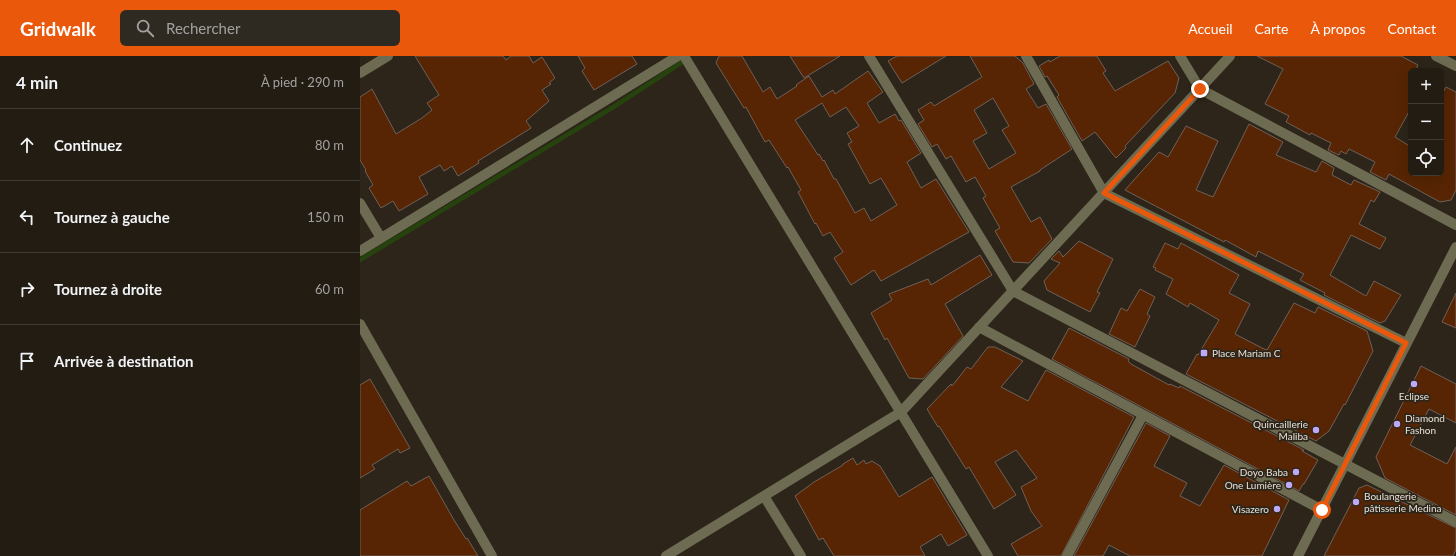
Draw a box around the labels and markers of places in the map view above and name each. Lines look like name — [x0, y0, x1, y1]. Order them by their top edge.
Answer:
place label: Place Mariam C — [1212, 347, 1281, 359]
marker: Place Mariam C — [1199, 348, 1209, 358]
marker: Eclipse — [1409, 379, 1419, 389]
place label: Eclipse — [1399, 390, 1429, 402]
place label: Diamond Fashon — [1405, 412, 1445, 436]
place label: Quincaillerie Maliba — [1253, 418, 1308, 442]
marker: Diamond Fashon — [1392, 419, 1402, 429]
marker: Quincaillerie Maliba — [1311, 425, 1321, 435]
place label: Doyo Baba — [1240, 466, 1288, 478]
marker: Doyo Baba — [1291, 467, 1301, 477]
place label: One Lumière — [1225, 479, 1281, 491]
marker: One Lumière — [1284, 480, 1294, 490]
place label: Boulangerie pâtisserie Medina — [1364, 490, 1441, 514]
marker: Boulangerie pâtisserie Medina — [1351, 497, 1361, 507]
place label: Visazero — [1232, 503, 1269, 515]
marker: Visazero — [1272, 504, 1282, 514]

